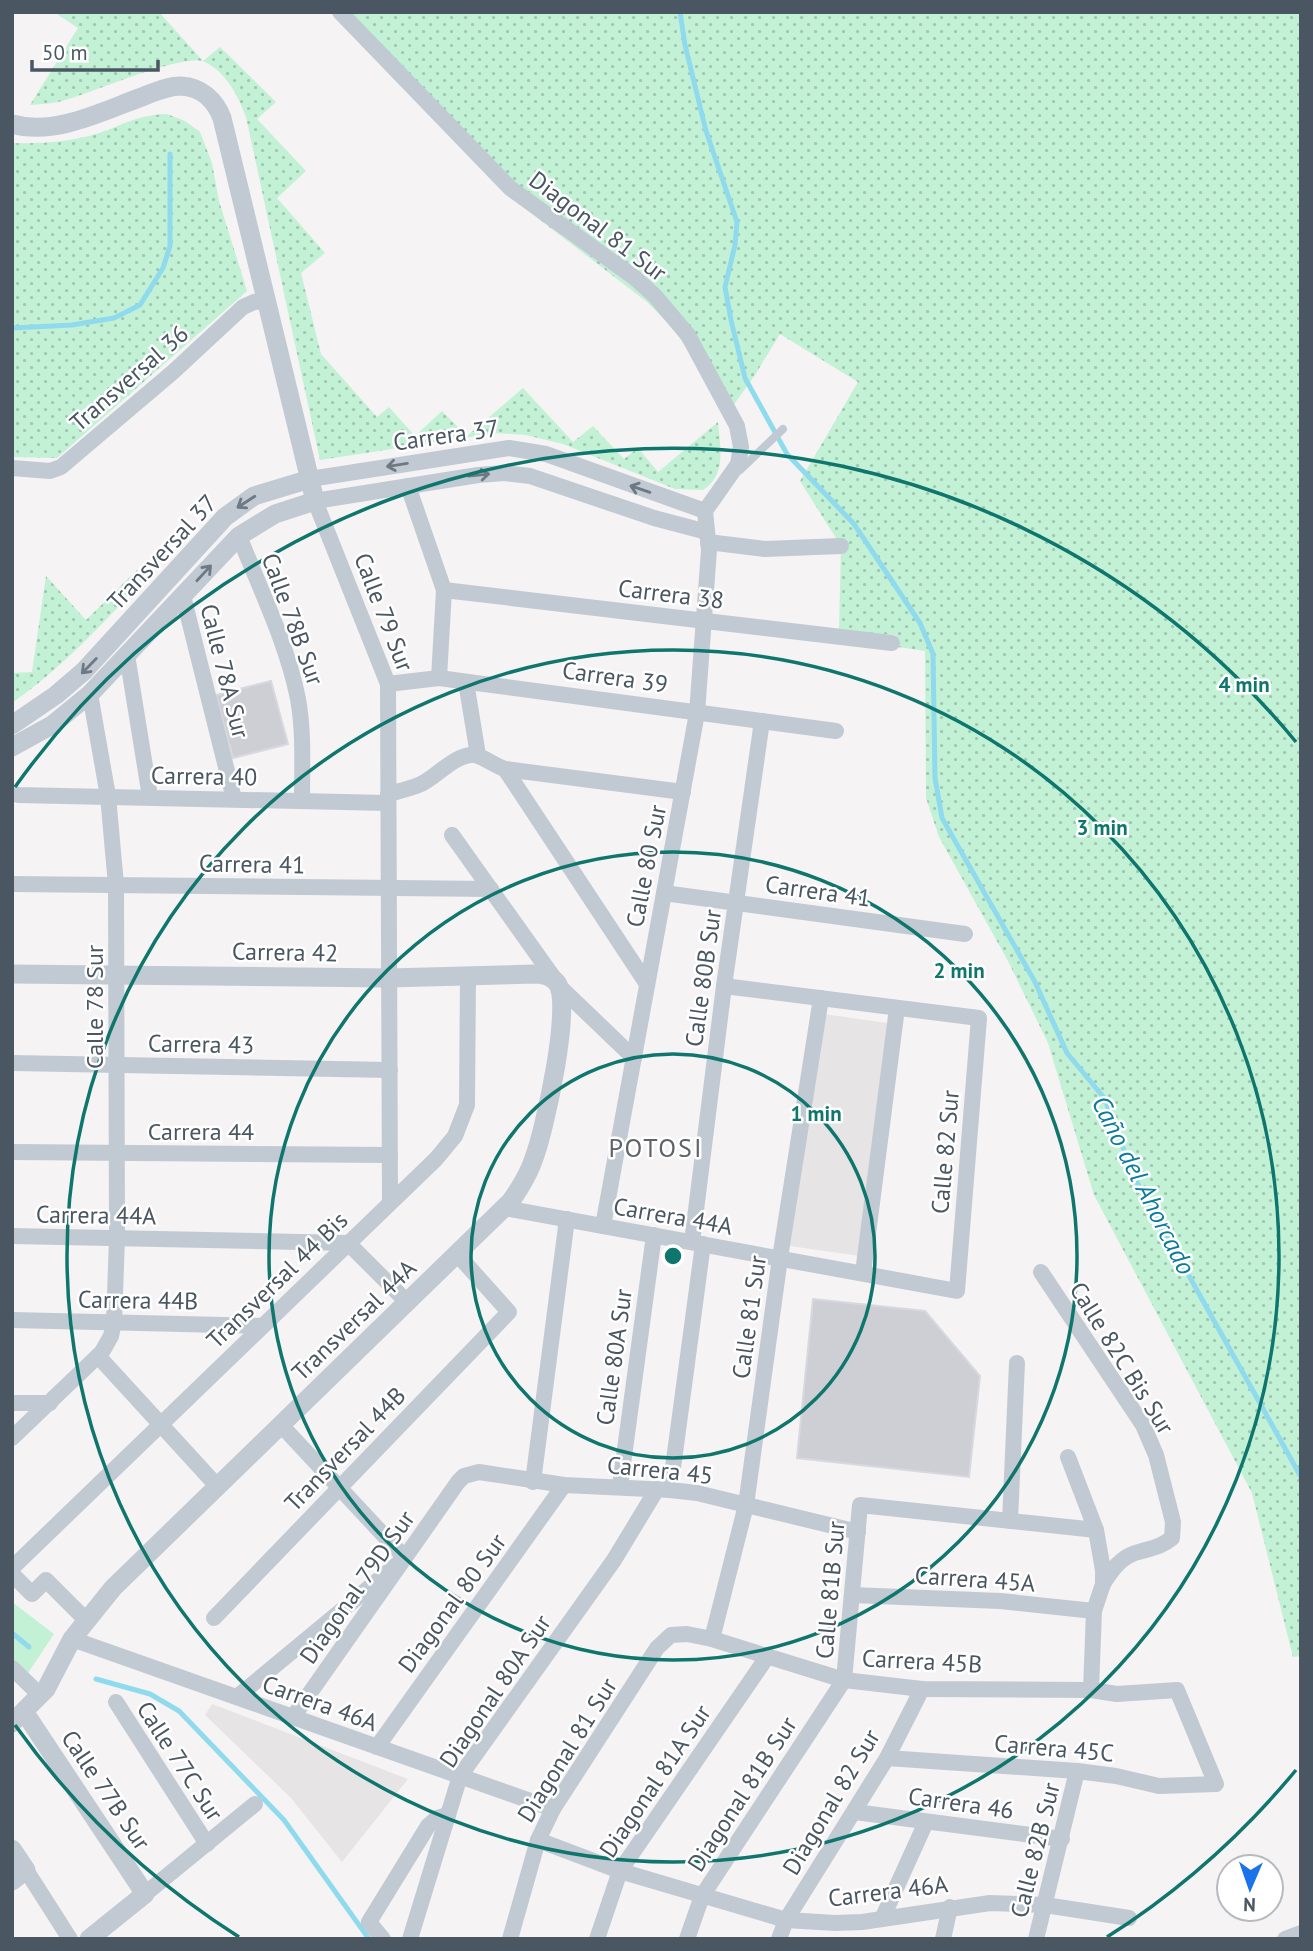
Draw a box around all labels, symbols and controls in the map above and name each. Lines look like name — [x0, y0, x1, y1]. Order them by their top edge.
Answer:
scale bar — [32, 28, 158, 72]
text: 50 m — [42, 39, 88, 66]
street label: Diagonal 81 Sur — [523, 164, 673, 288]
street label: Transversal 36 — [63, 318, 195, 438]
street label: Carrera 37 — [391, 412, 501, 458]
one-way arrow — [386, 459, 409, 472]
one-way arrow — [468, 468, 490, 481]
one-way arrow — [630, 482, 652, 494]
street label: Transversal 37 — [100, 488, 224, 616]
one-way arrow — [237, 495, 257, 509]
street label: Calle 79 Sur — [347, 548, 421, 676]
street label: Calle 78B Sur — [255, 549, 331, 689]
one-way arrow — [196, 564, 212, 582]
street label: Carrera 38 — [616, 572, 726, 616]
street label: Calle 78A Sur — [193, 601, 257, 741]
street label: Carrera 39 — [560, 654, 670, 700]
one-way arrow — [81, 656, 98, 674]
text: 4 min — [1218, 671, 1270, 698]
street label: Carrera 40 — [151, 760, 257, 792]
street label: Calle 80 Sur — [619, 802, 673, 930]
text: 3 min — [1076, 814, 1128, 841]
street label: Carrera 41 — [199, 848, 305, 880]
street label: Carrera 41 — [763, 868, 873, 914]
street label: Calle 80B Sur — [678, 907, 728, 1049]
street label: Carrera 42 — [232, 936, 338, 968]
street label: Calle 78 Sur — [79, 945, 110, 1069]
text: 2 min — [933, 957, 985, 984]
street label: Carrera 43 — [148, 1028, 254, 1060]
street label: Calle 82 Sur — [924, 1089, 966, 1215]
water label: Caño del Ahorcado — [1085, 1090, 1203, 1280]
text: 1 min — [790, 1100, 842, 1127]
street label: Carrera 44 — [148, 1116, 254, 1147]
district label: POTOSI — [609, 1131, 703, 1164]
street label: Carrera 44A — [611, 1190, 735, 1242]
street label: Carrera 44A — [36, 1198, 156, 1232]
street label: Transversal 44 Bis — [200, 1205, 354, 1355]
centre of rings — [661, 1244, 685, 1268]
street label: Transversal 44A — [285, 1253, 423, 1387]
street label: Calle 81 Sur — [725, 1253, 773, 1381]
street label: Calle 82C Bis Sur — [1063, 1276, 1181, 1440]
street label: Carrera 44B — [78, 1283, 198, 1317]
street label: Calle 80A Sur — [589, 1287, 639, 1427]
street label: Transversal 44B — [278, 1380, 412, 1518]
street label: Carrera 45 — [605, 1449, 715, 1491]
street label: Diagonal 79D Sur — [293, 1504, 421, 1670]
street label: Calle 81B Sur — [809, 1520, 851, 1660]
street label: Diagonal 80 Sur — [391, 1527, 513, 1679]
street label: Carrera 45A — [914, 1559, 1036, 1599]
street label: Diagonal 80A Sur — [432, 1609, 558, 1773]
street label: Carrera 45B — [861, 1642, 983, 1680]
street label: Carrera 46A — [258, 1668, 382, 1738]
street label: Diagonal 81 Sur — [510, 1672, 624, 1828]
street label: Calle 77C Sur — [130, 1695, 230, 1827]
street label: Diagonal 81A Sur — [592, 1699, 718, 1863]
street label: Diagonal 81B Sur — [680, 1711, 804, 1877]
street label: Diagonal 82 Sur — [775, 1723, 887, 1881]
street label: Calle 77B Sur — [54, 1724, 158, 1856]
street label: Carrera 45C — [993, 1727, 1115, 1769]
street label: Calle 82B Sur — [1003, 1779, 1067, 1921]
street label: Carrera 46 — [906, 1780, 1016, 1826]
north arrow — [1215, 1853, 1285, 1923]
street label: Carrera 46A — [826, 1868, 950, 1914]
text: N — [1243, 1893, 1256, 1917]

